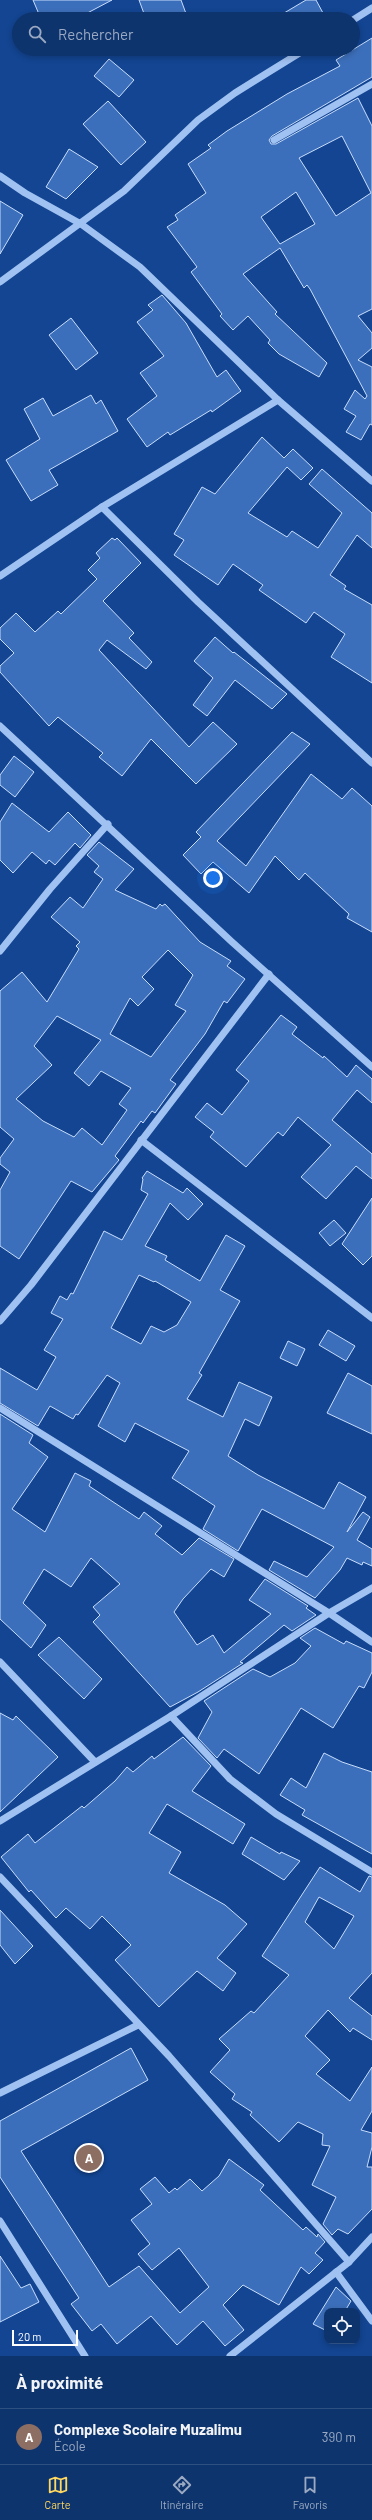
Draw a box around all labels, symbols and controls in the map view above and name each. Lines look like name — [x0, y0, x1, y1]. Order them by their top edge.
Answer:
search box — [12, 12, 360, 56]
icon: search — [26, 23, 48, 45]
text: Rechercher — [58, 25, 134, 43]
your location — [203, 868, 223, 888]
pin: A — [76, 2143, 102, 2173]
map controls — [324, 2308, 360, 2344]
button: locate — [324, 2308, 360, 2344]
scale bar — [12, 2328, 78, 2347]
text: 20 m — [18, 2330, 41, 2343]
text: À proximité — [16, 2372, 103, 2392]
text: Complexe Scolaire Muzalimu — [54, 2420, 242, 2438]
text: A — [25, 2429, 33, 2445]
text: 390 m — [322, 2429, 356, 2445]
text: École — [54, 2438, 86, 2454]
tab: Carte — [45, 2474, 71, 2511]
tab: Itinéraire — [160, 2474, 204, 2511]
tab: Favoris — [293, 2474, 327, 2511]

